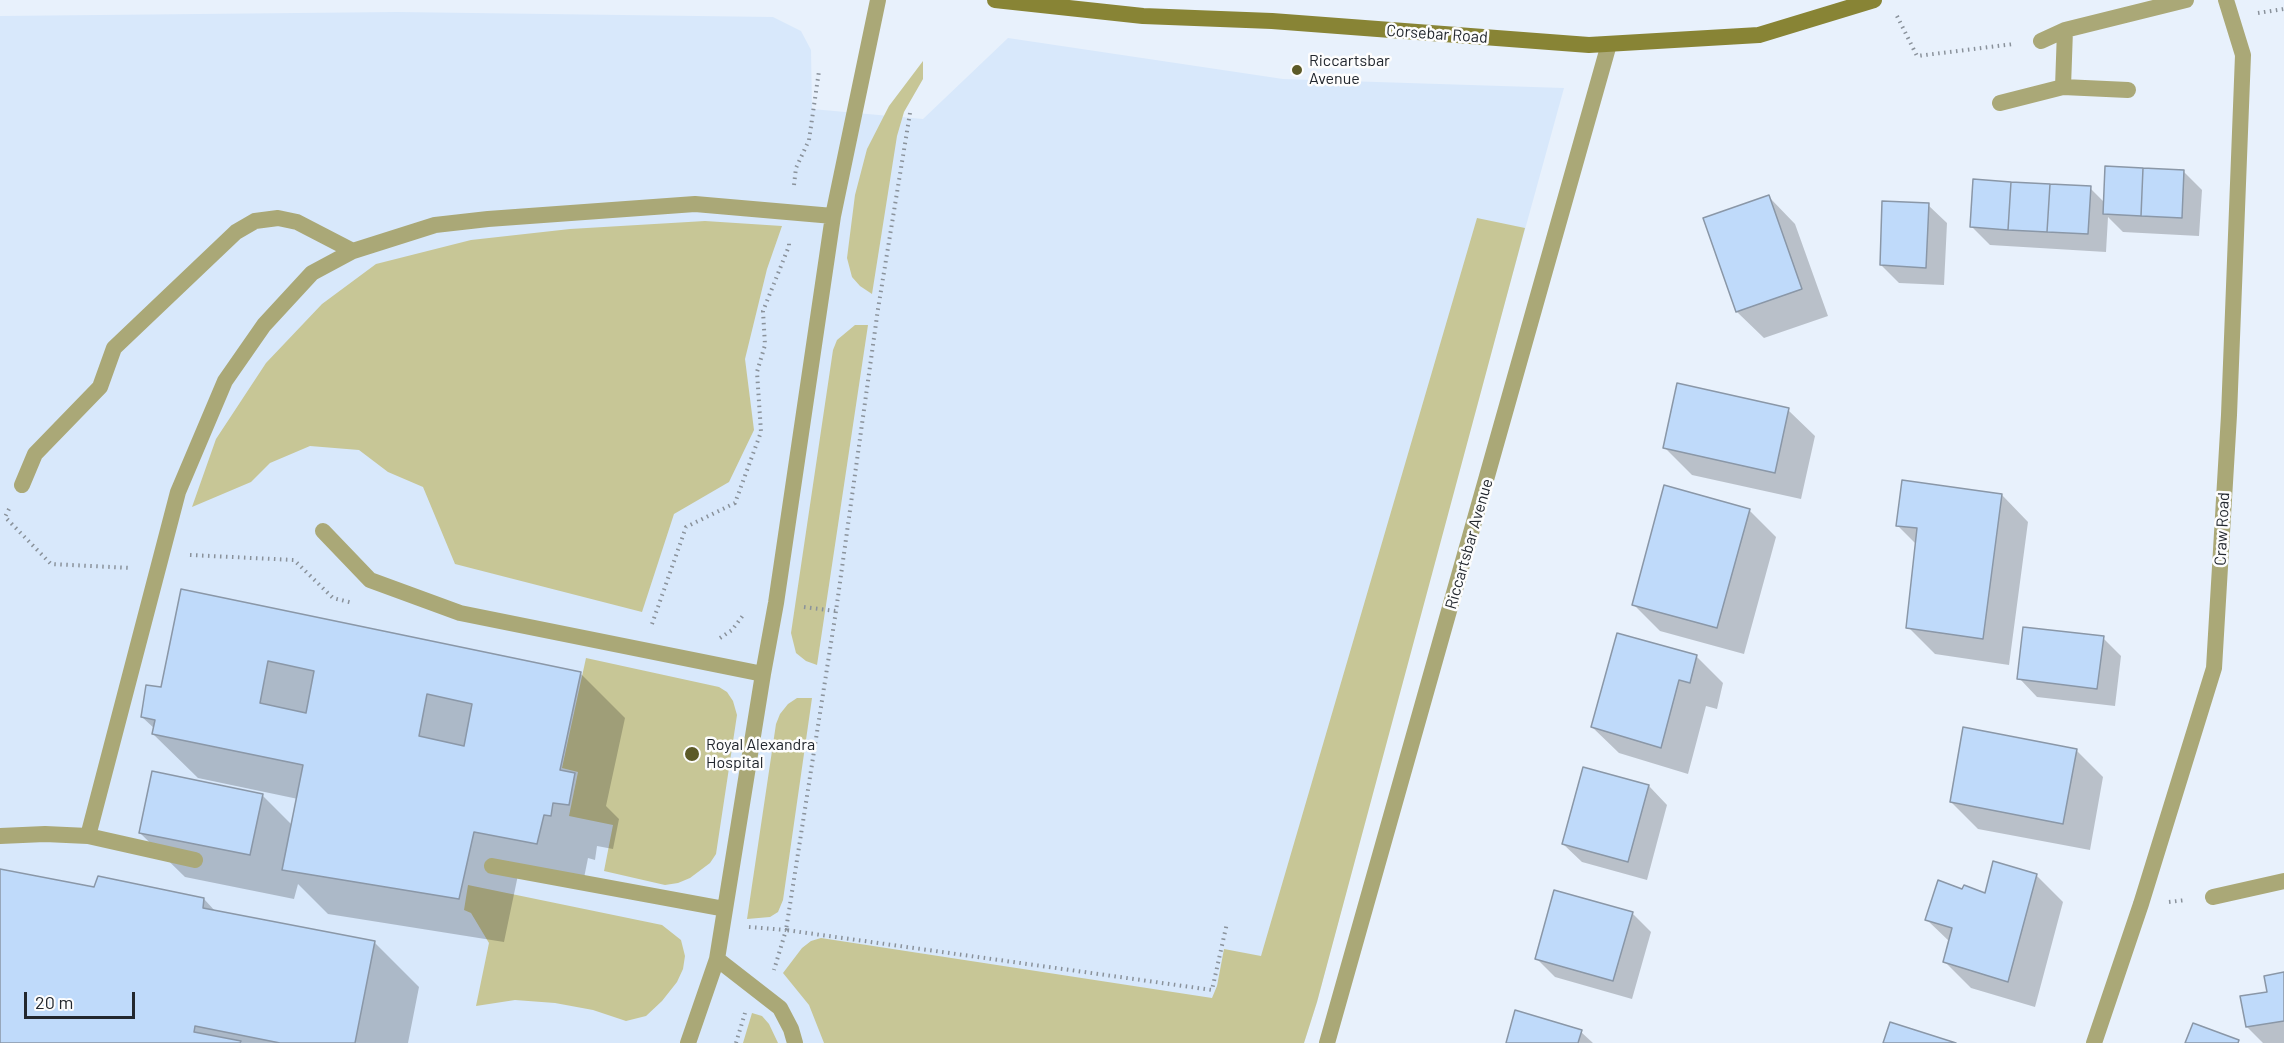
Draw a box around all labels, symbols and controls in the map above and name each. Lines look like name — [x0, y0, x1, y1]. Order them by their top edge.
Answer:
street label: Corsebar Road — [1386, 21, 1488, 47]
place label: Riccartsbar Avenue — [1309, 51, 1390, 89]
marker: Riccartsbar Avenue — [1290, 63, 1304, 77]
street label: Riccartsbar Avenue — [1441, 476, 1497, 612]
street label: Craw Road — [2210, 492, 2234, 566]
place label: Royal Alexandra Hospital — [706, 735, 815, 773]
marker: Royal Alexandra Hospital — [683, 745, 701, 763]
scale bar — [27, 980, 138, 1018]
text: 20 m — [35, 991, 73, 1013]

